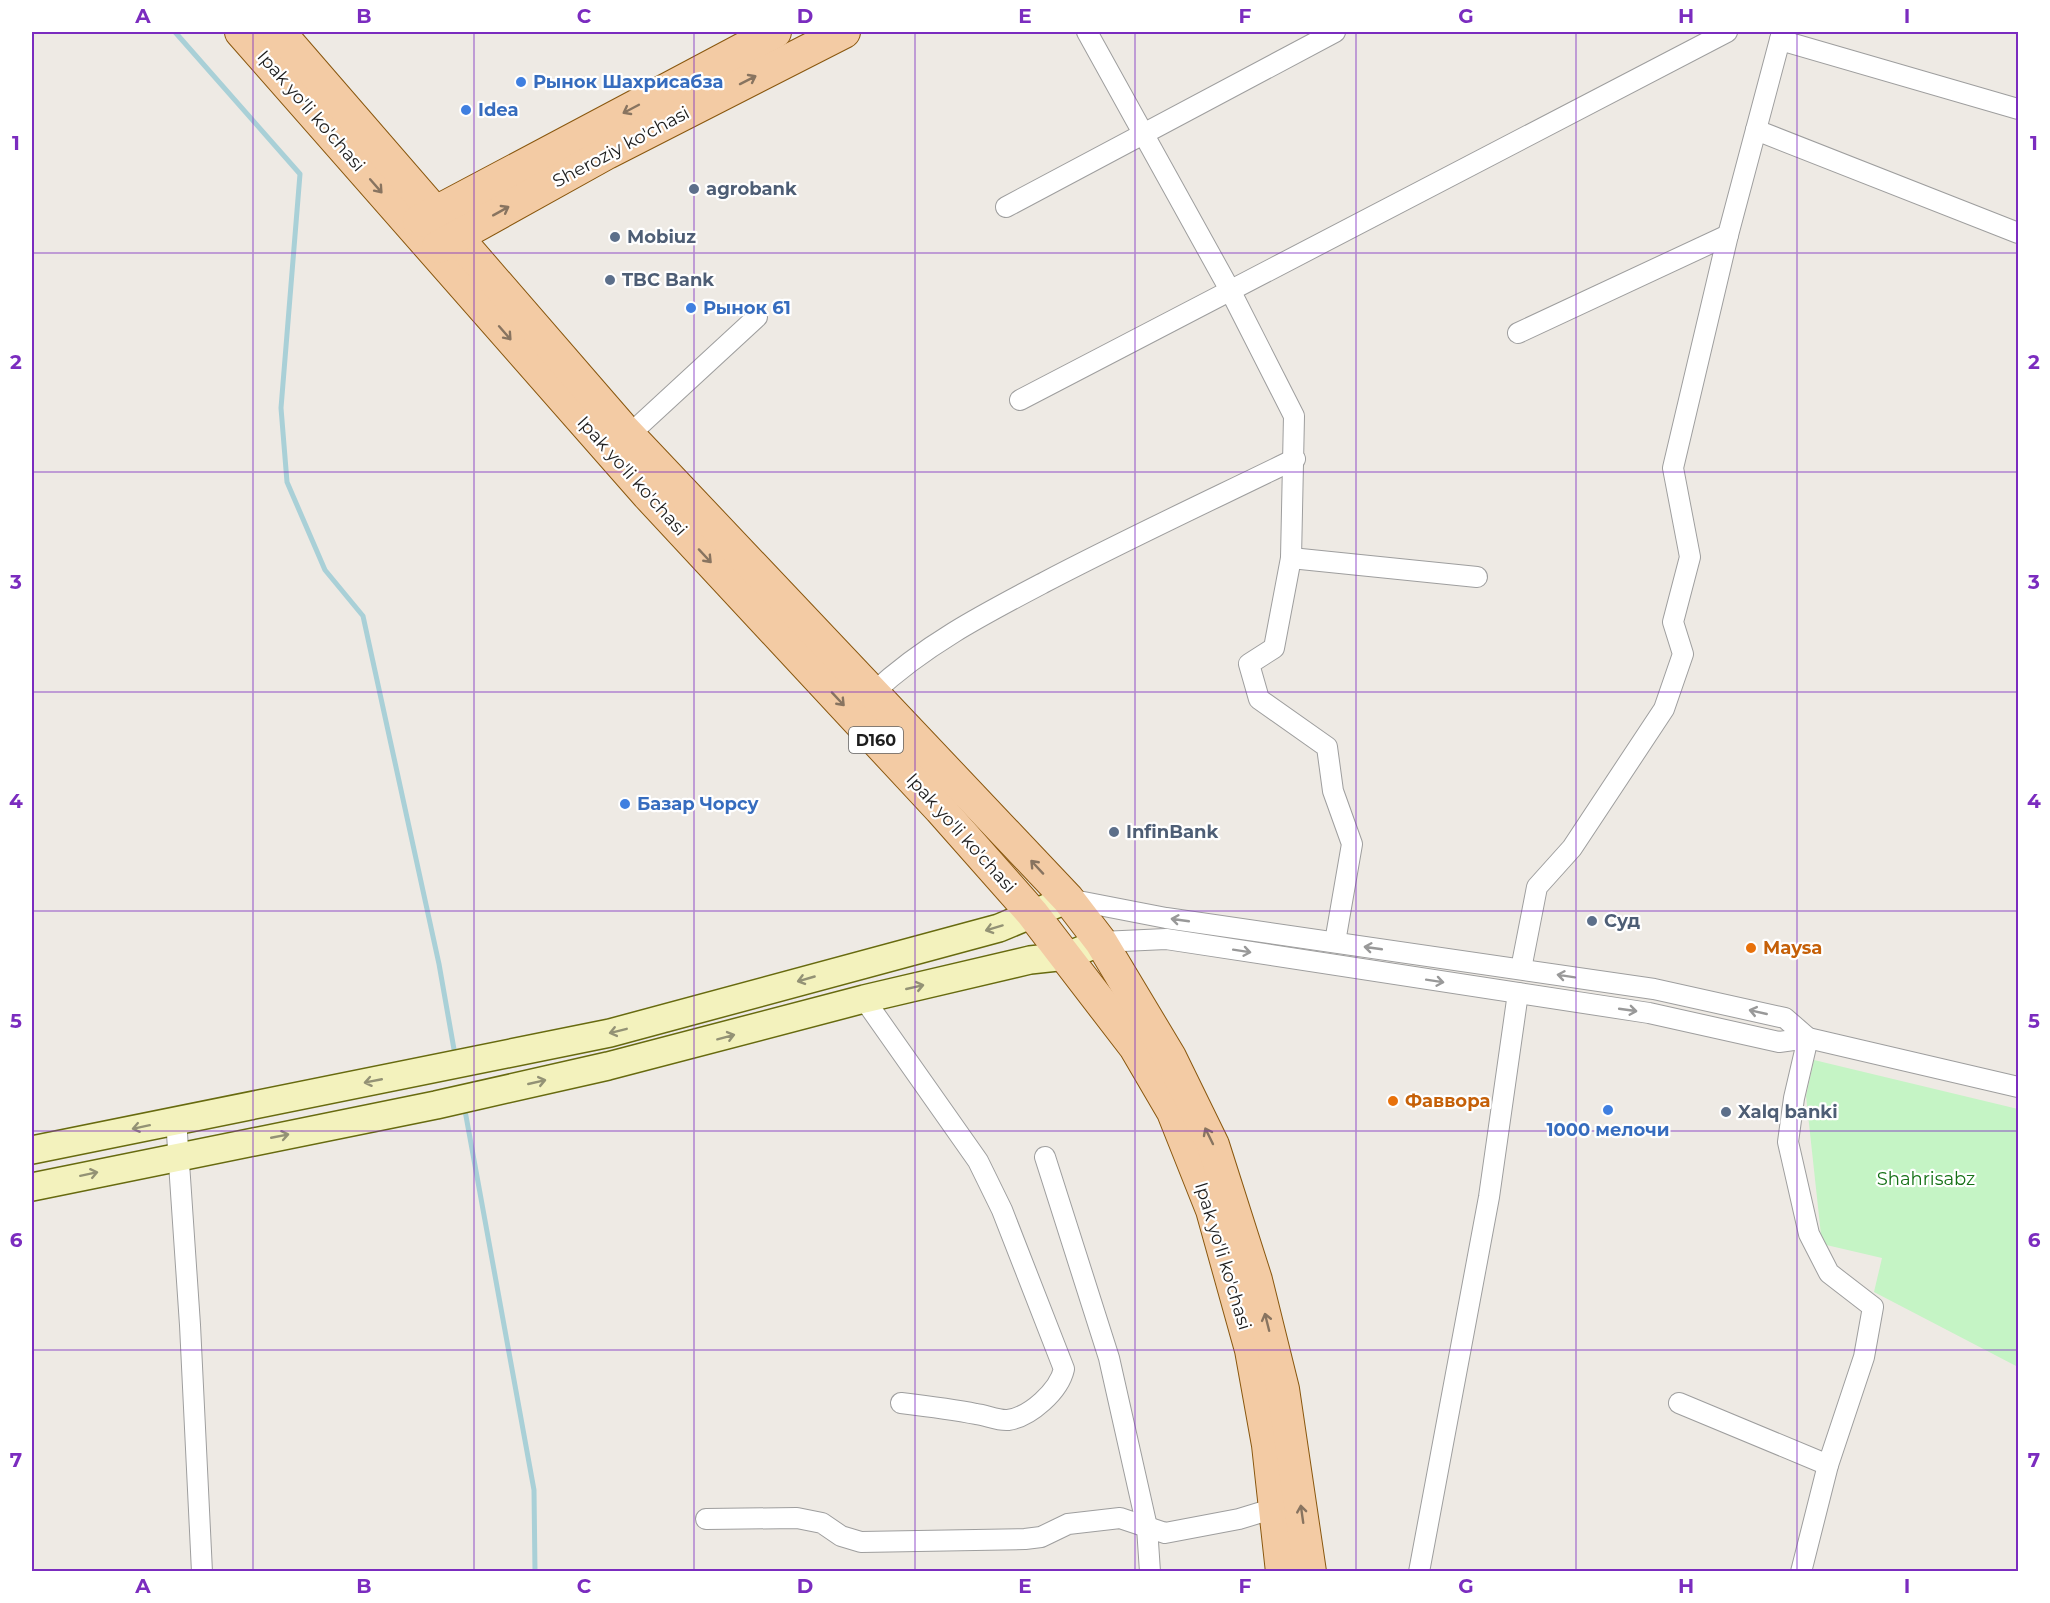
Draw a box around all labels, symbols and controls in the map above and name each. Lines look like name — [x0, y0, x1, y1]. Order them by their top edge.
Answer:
text: A — [134, 4, 151, 28]
text: B — [356, 4, 372, 28]
text: C — [577, 4, 592, 28]
text: D — [797, 4, 813, 28]
text: E — [1018, 4, 1032, 28]
text: F — [1239, 4, 1252, 28]
text: G — [1458, 4, 1474, 28]
text: H — [1678, 4, 1694, 28]
text: I — [1904, 4, 1910, 28]
street label: Ipak yo'li ko'chasi — [252, 46, 370, 176]
place label: Рынок Шахрисабза — [533, 71, 723, 93]
one-way arrow — [738, 74, 756, 86]
marker: Рынок Шахрисабза — [514, 75, 528, 89]
place label: Idea — [478, 99, 519, 121]
street label: Sheroziy ko'chasi — [549, 102, 693, 192]
marker: Idea — [459, 103, 473, 117]
one-way arrow — [623, 103, 640, 115]
text: 1 — [12, 131, 20, 155]
text: 1 — [2030, 131, 2038, 155]
place label: agrobank — [706, 178, 797, 200]
one-way arrow — [369, 179, 383, 194]
marker: agrobank — [687, 182, 701, 196]
one-way arrow — [492, 205, 509, 217]
place label: Mobiuz — [627, 226, 696, 248]
marker: Mobiuz — [608, 230, 622, 244]
place label: TBC Bank — [622, 269, 714, 291]
marker: TBC Bank — [603, 273, 617, 287]
place label: Рынок 61 — [703, 297, 791, 319]
marker: Рынок 61 — [684, 301, 698, 315]
one-way arrow — [498, 325, 512, 340]
text: 2 — [10, 350, 22, 374]
text: 2 — [2028, 350, 2040, 374]
street label: Ipak yo'li ko'chasi — [573, 412, 691, 540]
one-way arrow — [698, 549, 712, 564]
text: 3 — [9, 570, 22, 594]
text: 3 — [2027, 570, 2040, 594]
one-way arrow — [831, 691, 845, 706]
road number: D160 — [849, 727, 903, 753]
street label: Ipak yo'li ko'chasi — [902, 769, 1020, 897]
text: 4 — [9, 789, 23, 813]
text: 4 — [2027, 789, 2041, 813]
place label: Базар Чорсу — [637, 793, 760, 815]
marker: Базар Чорсу — [618, 797, 632, 811]
place label: InfinBank — [1126, 821, 1219, 843]
marker: InfinBank — [1107, 825, 1121, 839]
one-way arrow — [1030, 859, 1044, 874]
place label: Суд — [1604, 910, 1640, 932]
one-way arrow — [1171, 914, 1191, 925]
marker: Суд — [1585, 914, 1599, 928]
one-way arrow — [985, 923, 1004, 934]
place label: Maysa — [1763, 937, 1822, 959]
marker: Maysa — [1744, 941, 1758, 955]
one-way arrow — [1364, 942, 1384, 953]
one-way arrow — [1232, 946, 1252, 957]
one-way arrow — [1557, 970, 1577, 981]
one-way arrow — [797, 974, 816, 985]
one-way arrow — [1425, 975, 1445, 986]
one-way arrow — [905, 980, 924, 992]
one-way arrow — [1618, 1004, 1637, 1015]
one-way arrow — [1748, 1006, 1767, 1018]
text: 5 — [10, 1009, 22, 1033]
text: 5 — [2028, 1009, 2040, 1033]
one-way arrow — [609, 1025, 628, 1037]
one-way arrow — [717, 1031, 736, 1042]
one-way arrow — [364, 1076, 384, 1087]
one-way arrow — [527, 1076, 546, 1088]
place label: Фаввора — [1405, 1090, 1490, 1112]
marker: Фаввора — [1386, 1094, 1400, 1108]
place label: Xalq banki — [1738, 1101, 1838, 1123]
marker: 1000 мелочи — [1601, 1103, 1615, 1117]
marker: Xalq banki — [1719, 1105, 1733, 1119]
place label: 1000 мелочи — [1547, 1119, 1669, 1141]
one-way arrow — [131, 1122, 151, 1133]
one-way arrow — [1202, 1127, 1214, 1145]
one-way arrow — [270, 1130, 289, 1141]
one-way arrow — [79, 1168, 98, 1180]
park label: Shahrisabz — [1877, 1168, 1975, 1190]
street label: Ipak yo'li ko'chasi — [1190, 1179, 1256, 1333]
text: 6 — [10, 1228, 23, 1252]
text: 6 — [2028, 1228, 2041, 1252]
one-way arrow — [1260, 1313, 1272, 1332]
text: 7 — [10, 1448, 22, 1472]
text: 7 — [2028, 1448, 2040, 1472]
one-way arrow — [1296, 1504, 1307, 1524]
text: A — [134, 1574, 151, 1598]
text: B — [356, 1574, 372, 1598]
text: C — [577, 1574, 592, 1598]
text: D — [797, 1574, 813, 1598]
text: E — [1018, 1574, 1032, 1598]
text: F — [1239, 1574, 1252, 1598]
text: G — [1458, 1574, 1474, 1598]
text: H — [1678, 1574, 1694, 1598]
text: I — [1904, 1574, 1910, 1598]

